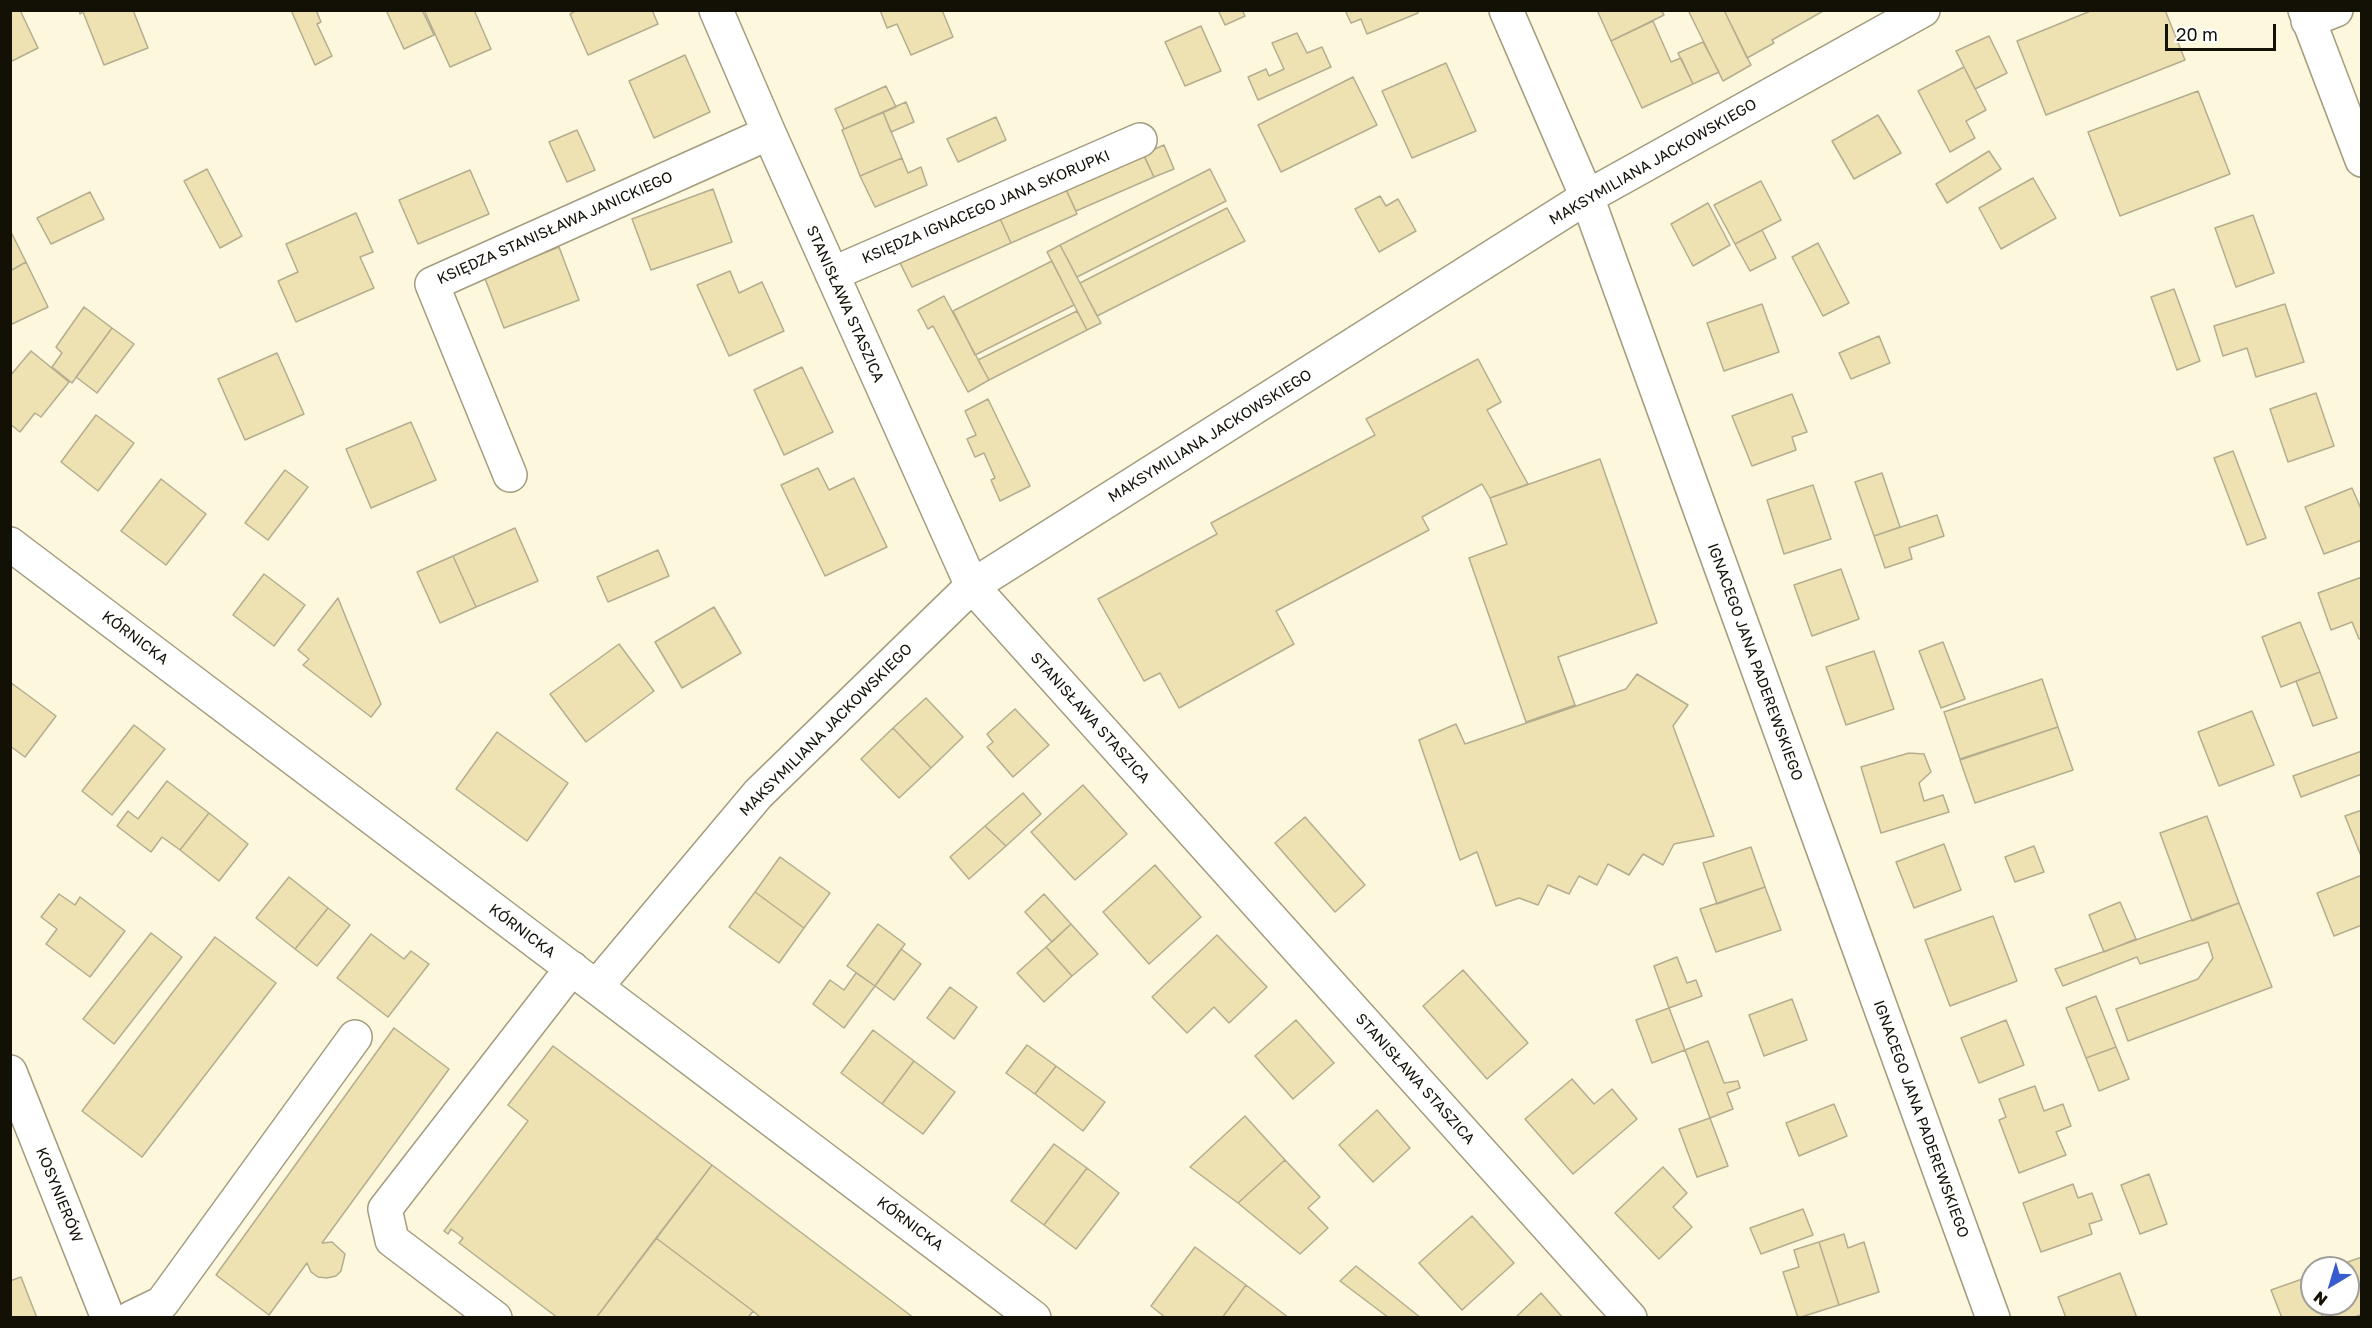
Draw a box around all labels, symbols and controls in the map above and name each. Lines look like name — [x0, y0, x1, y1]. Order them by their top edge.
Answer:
scale bar — [2168, 12, 2279, 50]
text: 20 m — [2176, 23, 2218, 45]
street label: MAKSYMILIANA JACKOWSKIEGO — [1546, 95, 1760, 229]
street label: KSIĘDZA IGNACEGO JANA SKORUPKI — [859, 146, 1113, 268]
street label: KSIĘDZA STANISŁAWA JANICKIEGO — [434, 168, 676, 288]
street label: STANISŁAWA STASZICA — [802, 223, 888, 385]
street label: MAKSYMILIANA JACKOWSKIEGO — [1105, 366, 1315, 506]
street label: IGNACEGO JANA PADEREWSKIEGO — [1704, 541, 1806, 783]
street label: KÓRNICKA — [98, 607, 172, 669]
street label: MAKSYMILIANA JACKOWSKIEGO — [736, 640, 916, 820]
street label: STANISŁAWA STASZICA — [1027, 649, 1153, 787]
street label: KÓRNICKA — [485, 900, 559, 962]
street label: IGNACEGO JANA PADEREWSKIEGO — [1870, 998, 1972, 1240]
street label: STANISŁAWA STASZICA — [1352, 1010, 1478, 1148]
street label: KOSYNIERÓW — [32, 1145, 86, 1245]
street label: KÓRNICKA — [873, 1193, 947, 1255]
north arrow — [2300, 1256, 2360, 1316]
text: N — [2309, 1287, 2331, 1310]

